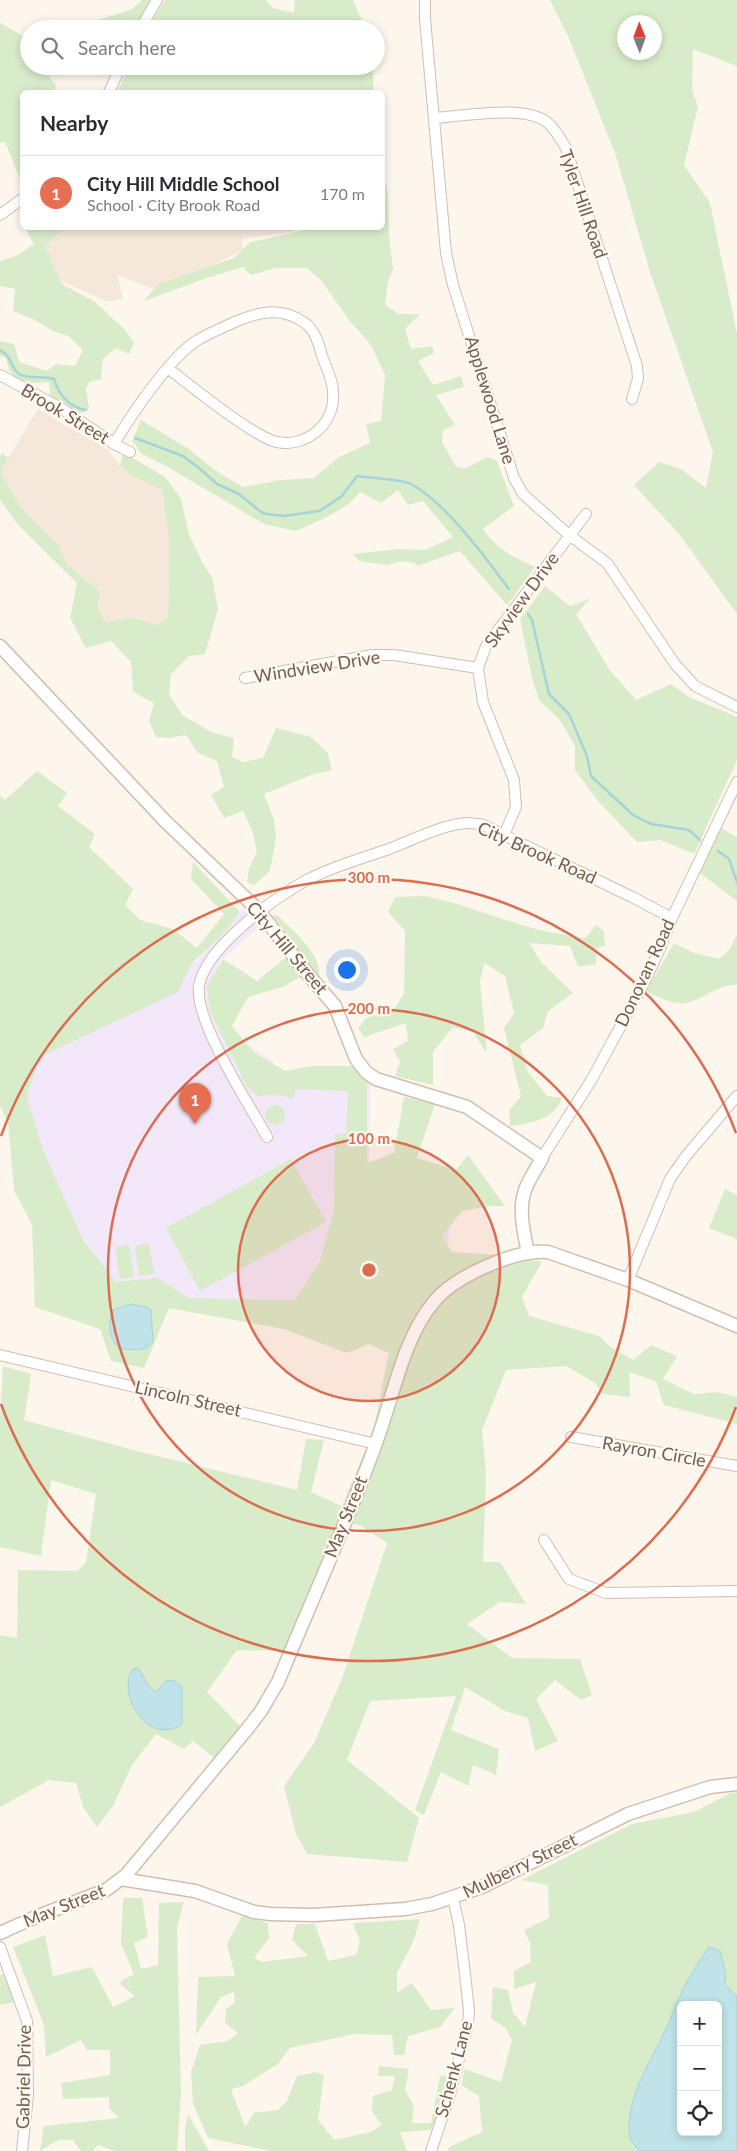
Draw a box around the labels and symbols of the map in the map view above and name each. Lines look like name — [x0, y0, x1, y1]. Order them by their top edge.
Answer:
north arrow — [617, 15, 662, 60]
street label: Tyler Hill Road — [555, 146, 613, 261]
street label: Applewood Lane — [461, 333, 521, 466]
street label: Brook Street — [17, 378, 114, 448]
street label: Skyview Drive — [479, 547, 563, 651]
street label: Windview Drive — [252, 645, 381, 687]
street label: City Brook Road — [474, 816, 600, 888]
text: 300 m — [348, 868, 390, 886]
street label: City Hill Street — [242, 896, 333, 999]
street label: Donovan Road — [610, 915, 679, 1030]
your location — [334, 957, 360, 983]
text: 200 m — [348, 999, 390, 1017]
pin: 1 — [179, 1083, 211, 1124]
text: 100 m — [348, 1129, 390, 1147]
centre of rings — [360, 1261, 378, 1279]
street label: Lincoln Street — [133, 1375, 244, 1421]
street label: Rayron Circle — [601, 1431, 708, 1471]
street label: May Street — [319, 1472, 372, 1561]
street label: Mulberry Street — [459, 1828, 581, 1902]
street label: May Street — [20, 1879, 108, 1931]
street label: Schenk Lane — [430, 2018, 477, 2120]
street label: Gabriel Drive — [11, 2025, 35, 2129]

